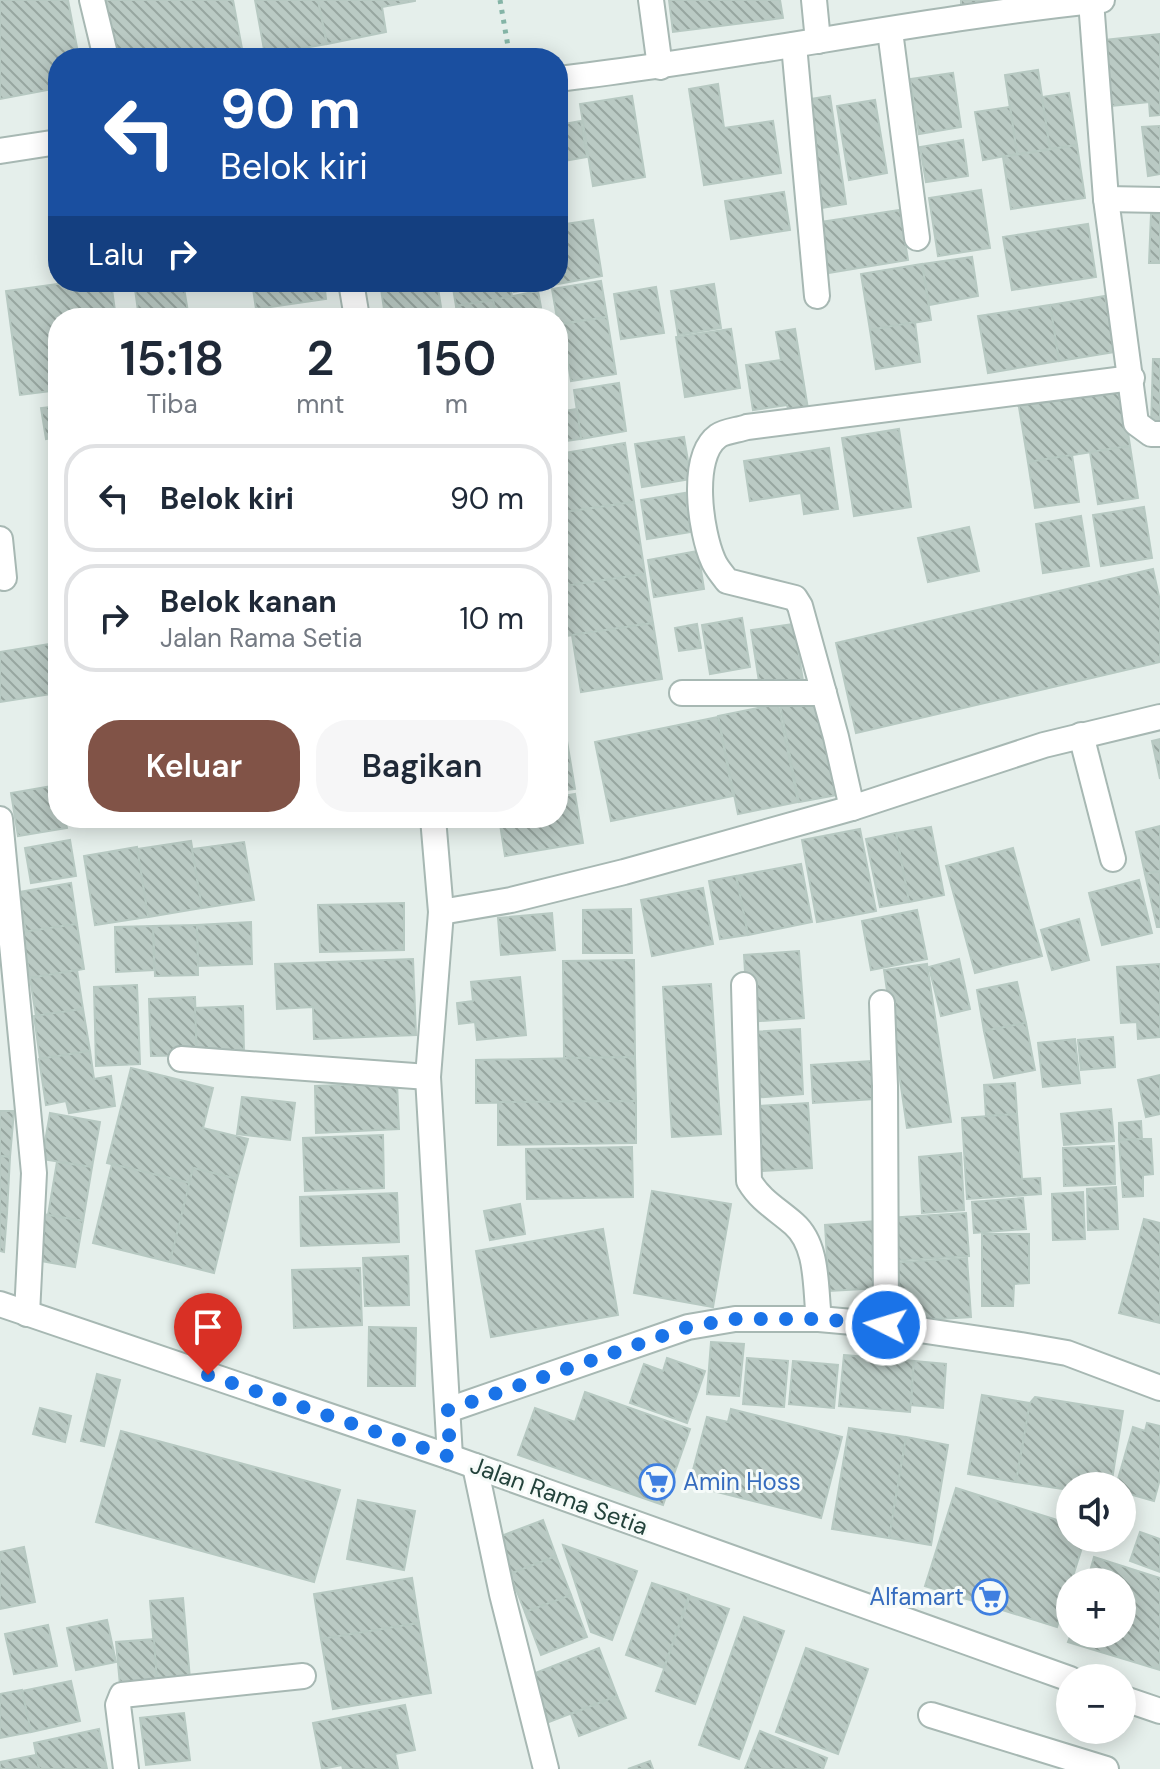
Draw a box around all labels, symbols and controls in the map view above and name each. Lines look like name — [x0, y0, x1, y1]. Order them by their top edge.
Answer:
text: 90 m — [220, 72, 361, 145]
icon: left — [88, 80, 192, 184]
text: Belok kiri — [220, 143, 368, 190]
icon: right — [160, 232, 204, 276]
text: Lalu — [88, 235, 144, 274]
text: 15:18 — [120, 327, 224, 390]
text: 2 — [306, 327, 334, 390]
text: 150 — [416, 327, 496, 390]
text: Tiba — [146, 387, 198, 421]
text: mnt — [296, 387, 344, 421]
text: m — [445, 387, 468, 421]
icon: left — [92, 476, 136, 520]
text: Belok kiri — [160, 479, 294, 518]
text: 90 m — [450, 479, 524, 518]
text: Belok kanan — [160, 582, 337, 621]
icon: right — [92, 596, 136, 640]
text: 10 m — [459, 599, 524, 638]
text: Jalan Rama Setia — [160, 621, 362, 655]
button: Keluar — [88, 720, 300, 812]
button: Bagikan — [316, 720, 528, 812]
position arrow — [844, 1283, 928, 1367]
pin — [174, 1293, 242, 1375]
icon: arrive — [186, 1305, 230, 1349]
street label: Jalan Rama Setia — [466, 1449, 652, 1542]
supermarket icon: Amin Hoss — [638, 1463, 676, 1501]
place label: Amin Hoss — [683, 1466, 801, 1497]
map controls — [1056, 1472, 1136, 1744]
button: sound — [1056, 1472, 1136, 1552]
button: + — [1056, 1568, 1136, 1648]
supermarket icon: Alfamart — [971, 1578, 1009, 1616]
place label: Alfamart — [869, 1581, 964, 1612]
button: − — [1056, 1664, 1136, 1744]

